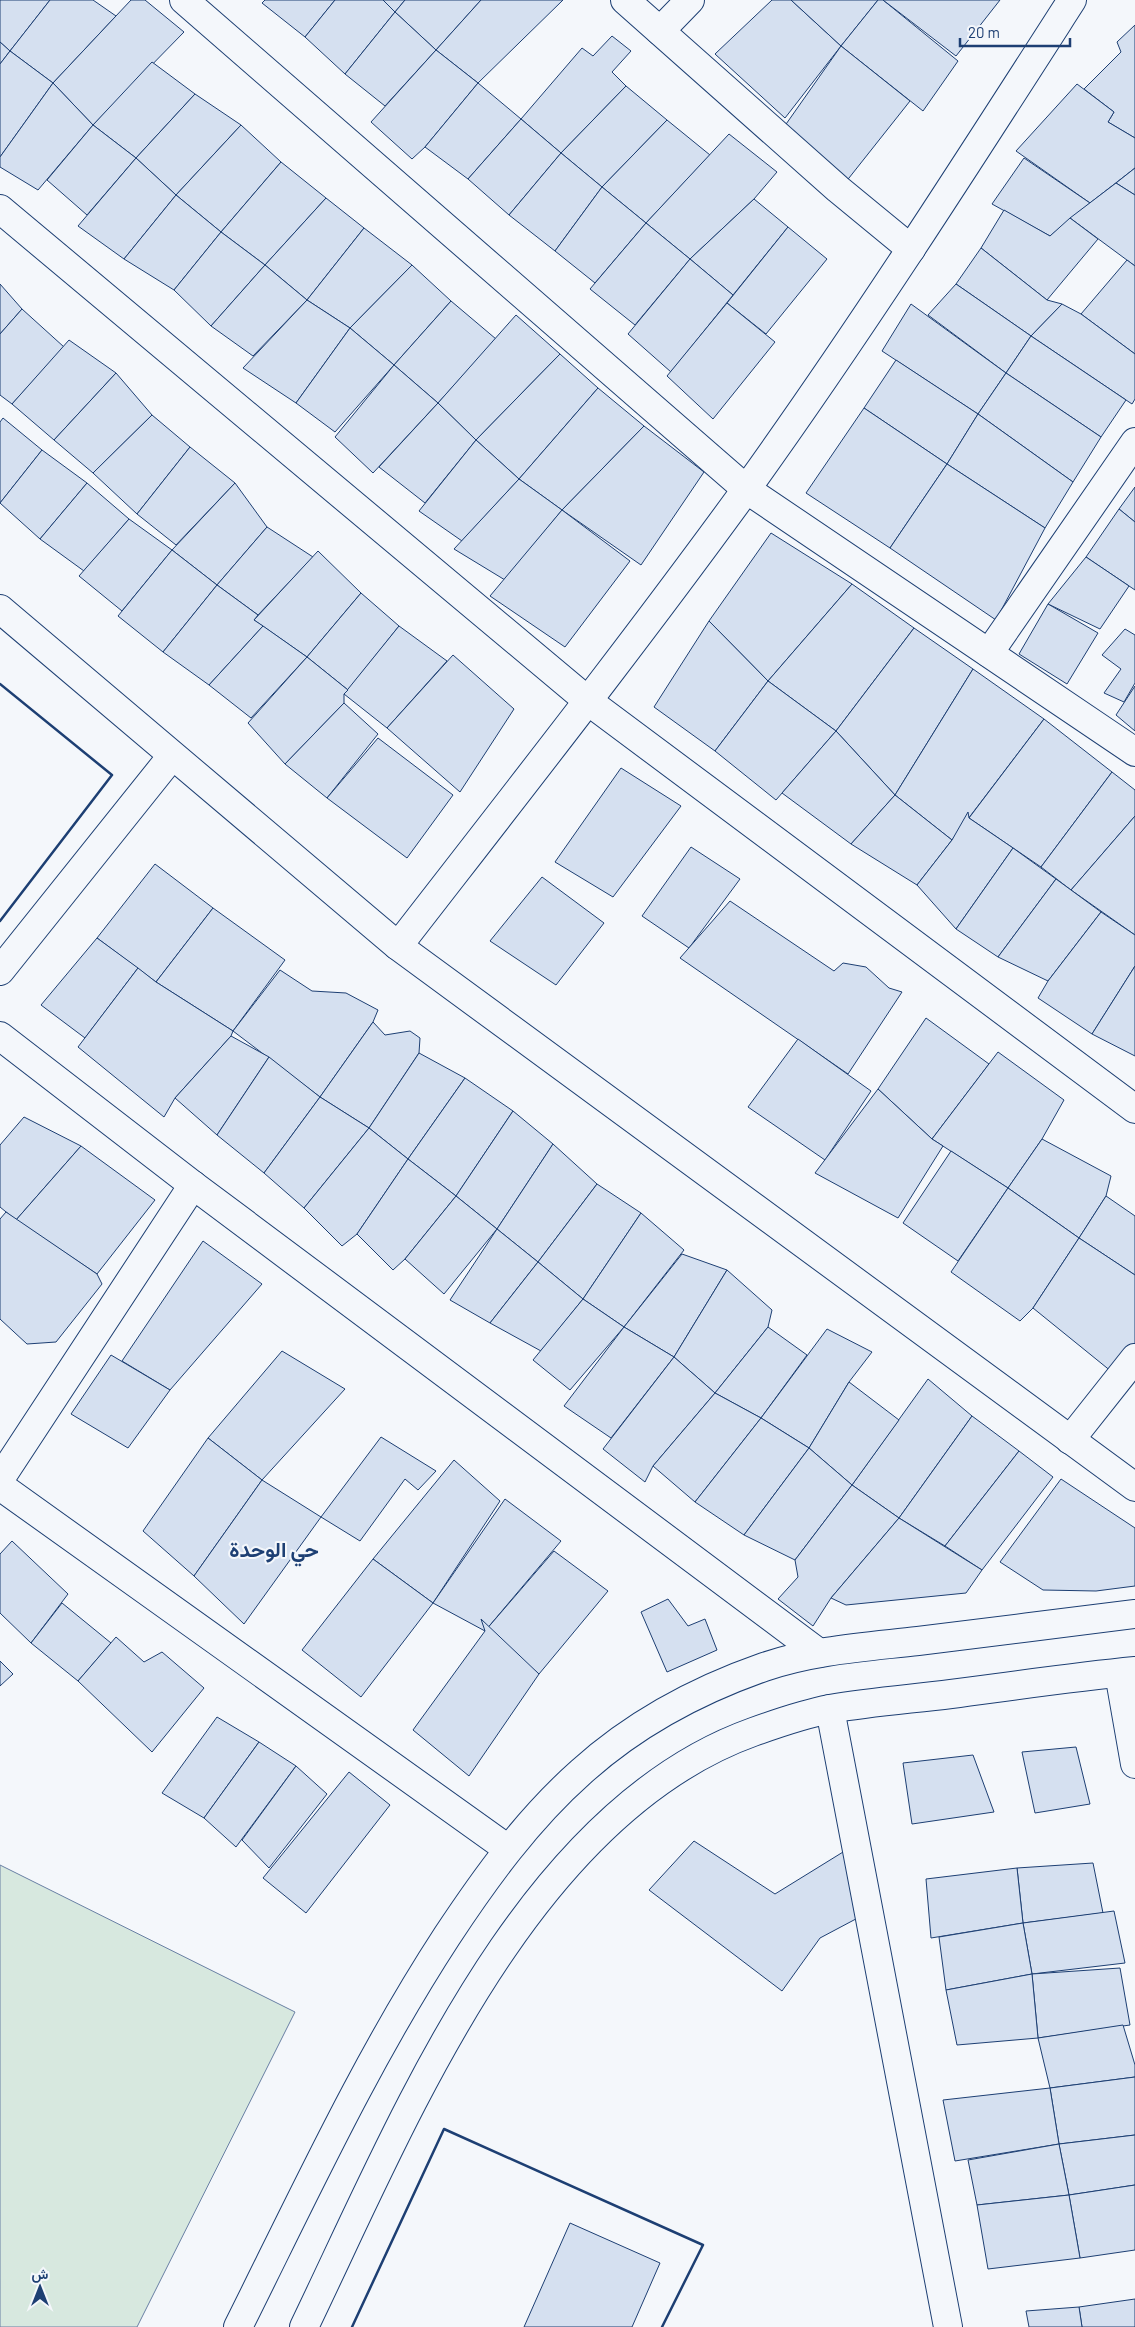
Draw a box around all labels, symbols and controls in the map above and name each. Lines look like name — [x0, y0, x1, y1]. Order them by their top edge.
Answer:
scale bar — [960, 15, 1070, 47]
text: 20 m — [968, 23, 1000, 41]
district label: حي الوحدة — [229, 1536, 319, 1567]
north arrow — [15, 2262, 65, 2312]
text: ش — [32, 2265, 49, 2283]

